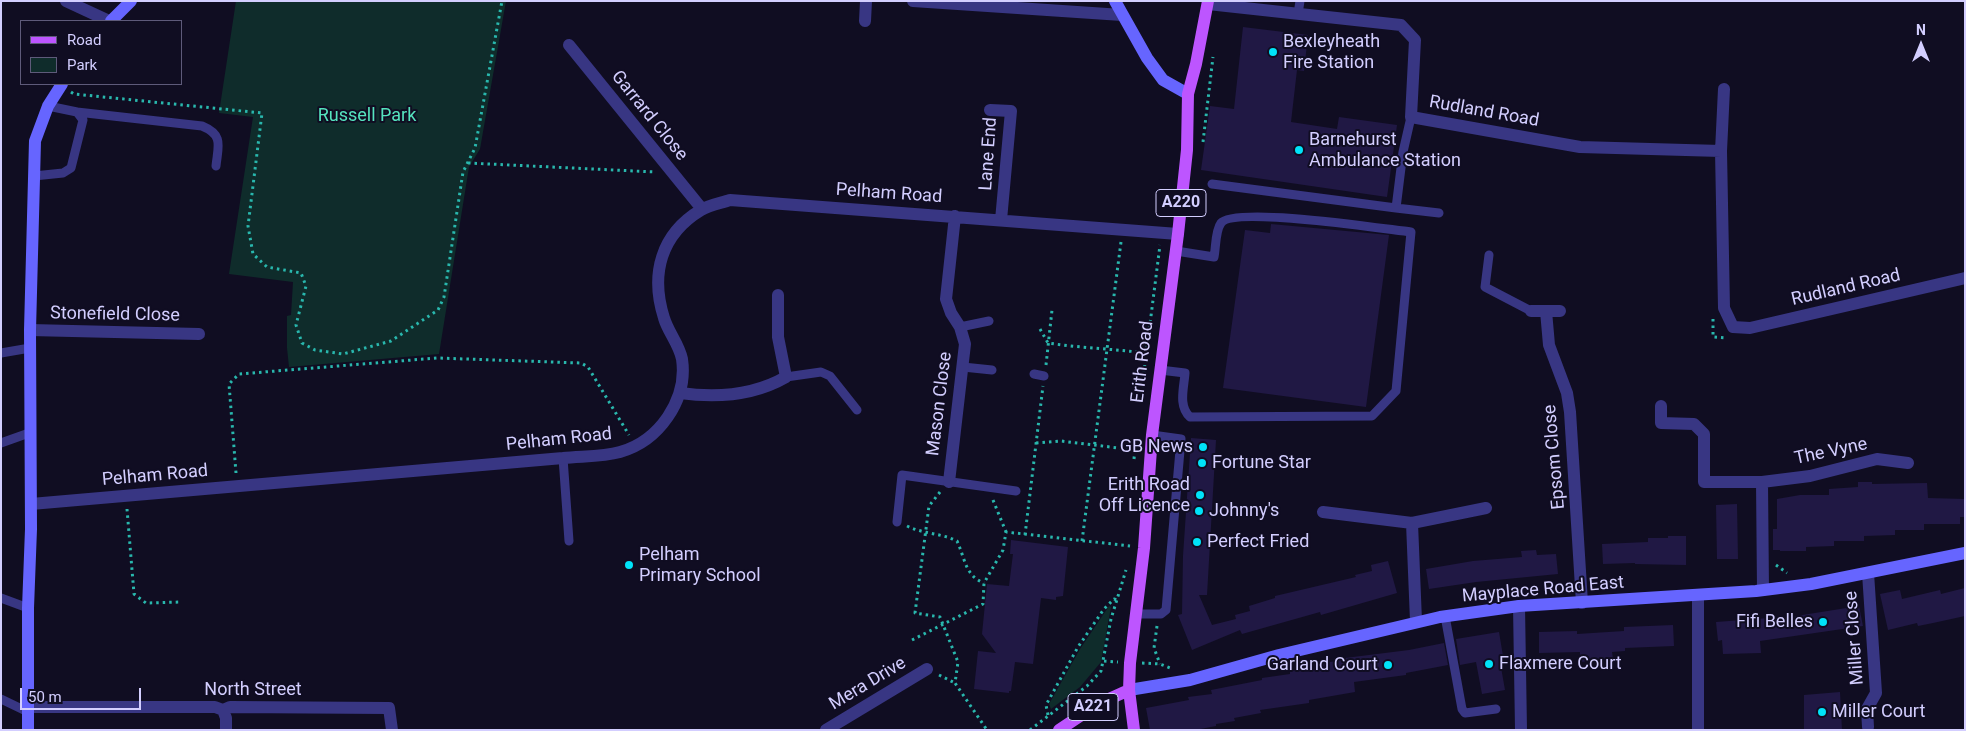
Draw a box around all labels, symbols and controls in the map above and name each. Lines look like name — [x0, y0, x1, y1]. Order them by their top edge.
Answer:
legend — [20, 20, 182, 85]
north arrow — [1896, 20, 1946, 70]
text: N — [1916, 22, 1926, 38]
text: Road — [67, 31, 101, 49]
place label: Bexleyheath Fire Station — [1283, 31, 1380, 74]
marker: Bexleyheath Fire Station — [1267, 46, 1279, 58]
text: Park — [67, 56, 97, 74]
street label: Garrard Close — [606, 67, 692, 165]
street label: Rudland Road — [1427, 92, 1541, 132]
park label: Russell Park — [318, 105, 416, 127]
street label: Lane End — [976, 116, 1002, 192]
place label: Barnehurst Ambulance Station — [1309, 129, 1461, 172]
marker: Barnehurst Ambulance Station — [1293, 144, 1305, 156]
street label: Pelham Road — [835, 180, 943, 208]
road number: A220 — [1156, 190, 1206, 217]
street label: Rudland Road — [1789, 265, 1903, 311]
street label: Stonefield Close — [50, 303, 180, 327]
street label: Erith Road — [1127, 320, 1159, 404]
street label: Mason Close — [923, 351, 957, 457]
street label: Epsom Close — [1540, 404, 1570, 510]
street label: Pelham Road — [505, 424, 613, 456]
street label: The Vyne — [1793, 434, 1869, 470]
place label: GB News — [1120, 436, 1193, 458]
marker: GB News — [1197, 441, 1209, 453]
place label: Fortune Star — [1212, 452, 1311, 474]
marker: Fortune Star — [1196, 457, 1208, 469]
street label: Pelham Road — [101, 461, 209, 491]
place label: Erith Road Off Licence — [1099, 474, 1190, 516]
marker: Erith Road Off Licence — [1194, 489, 1206, 501]
place label: Johnny's — [1209, 500, 1279, 522]
marker: Johnny's — [1193, 505, 1205, 517]
place label: Perfect Fried — [1207, 531, 1309, 553]
marker: Perfect Fried — [1191, 536, 1203, 548]
place label: Pelham Primary School — [639, 544, 761, 586]
marker: Pelham Primary School — [623, 559, 635, 571]
street label: Mayplace Road East — [1461, 572, 1625, 608]
street label: Miller Close — [1841, 590, 1869, 686]
place label: Fifi Belles — [1736, 611, 1813, 633]
marker: Fifi Belles — [1817, 616, 1829, 628]
street label: Mera Drive — [826, 653, 910, 715]
place label: Flaxmere Court — [1499, 653, 1622, 675]
place label: Garland Court — [1267, 654, 1378, 676]
marker: Flaxmere Court — [1483, 658, 1495, 670]
marker: Garland Court — [1382, 659, 1394, 671]
scale bar — [22, 678, 144, 710]
street label: North Street — [204, 679, 302, 701]
text: 50 m — [28, 688, 62, 706]
road number: A221 — [1068, 694, 1118, 720]
place label: Miller Court — [1832, 701, 1925, 723]
marker: Miller Court — [1816, 706, 1828, 718]

